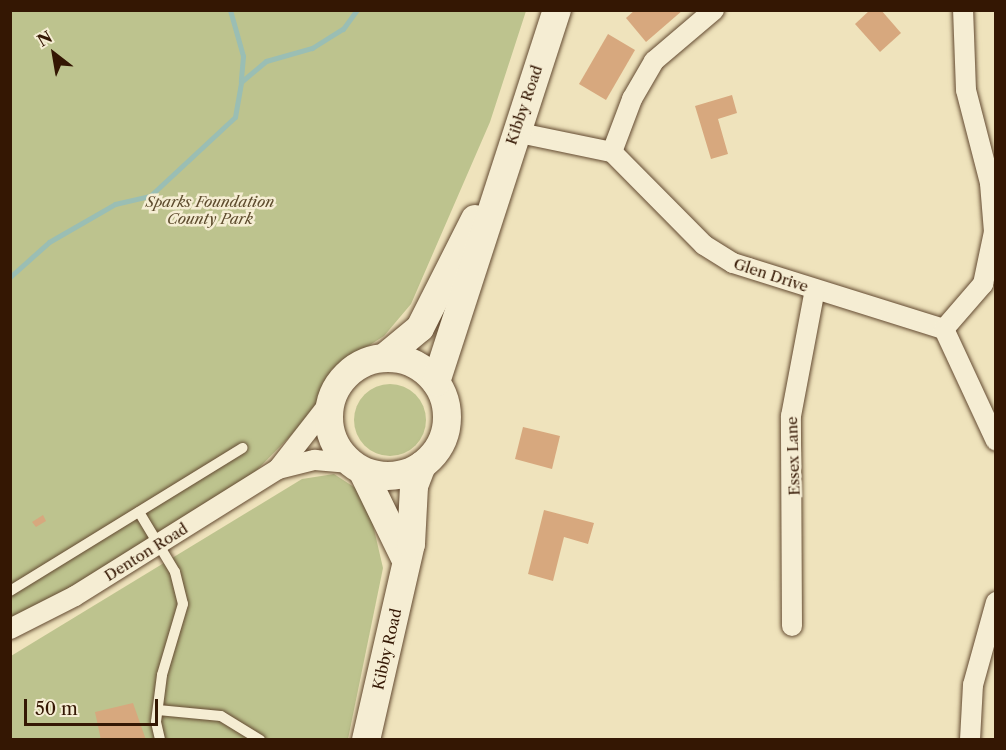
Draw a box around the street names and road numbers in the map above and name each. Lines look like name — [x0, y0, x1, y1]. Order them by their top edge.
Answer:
street label: Kibby Road — [502, 63, 546, 147]
street label: Glen Drive — [731, 254, 811, 296]
street label: Essex Lane — [783, 416, 803, 496]
street label: Denton Road — [101, 519, 191, 585]
street label: Kibby Road — [369, 606, 405, 692]

